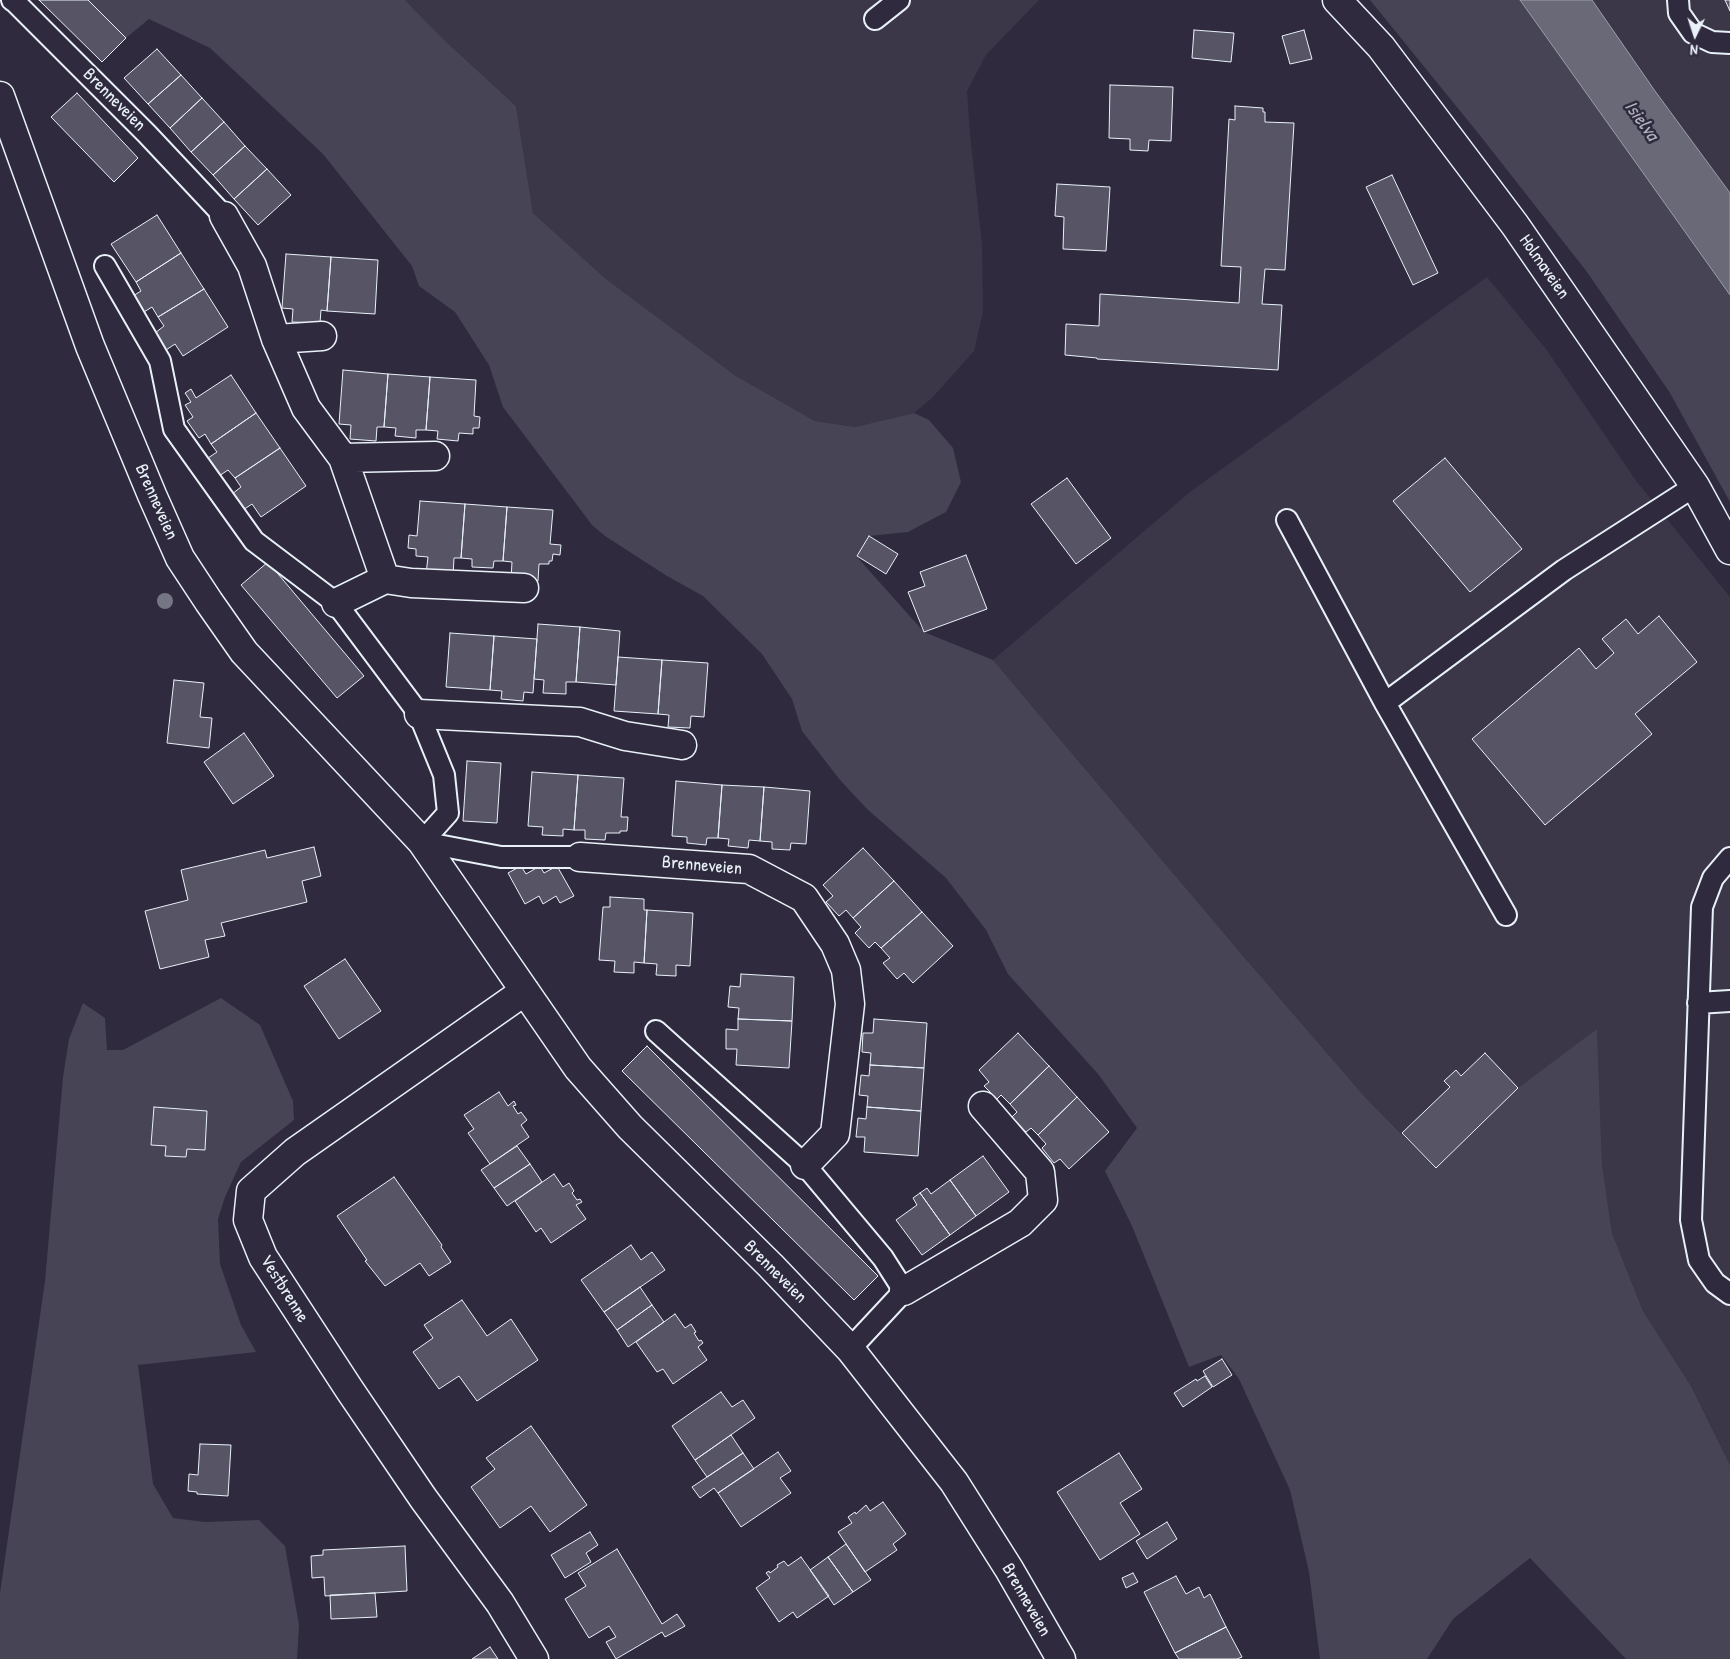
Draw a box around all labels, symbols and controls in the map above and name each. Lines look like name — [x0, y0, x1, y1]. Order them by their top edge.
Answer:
north arrow — [1670, 10, 1720, 60]
text: N — [1690, 41, 1698, 60]
street label: Brenneveien — [78, 64, 150, 136]
water label: Isielva — [1619, 97, 1663, 145]
street label: Holmaveien — [1514, 231, 1574, 303]
street label: Brenneveien — [130, 461, 182, 543]
street label: Brenneveien — [661, 852, 743, 880]
street label: Brenneveien — [739, 1236, 811, 1308]
street label: Vestbrenne — [255, 1251, 313, 1327]
street label: Brenneveien — [997, 1560, 1055, 1640]

